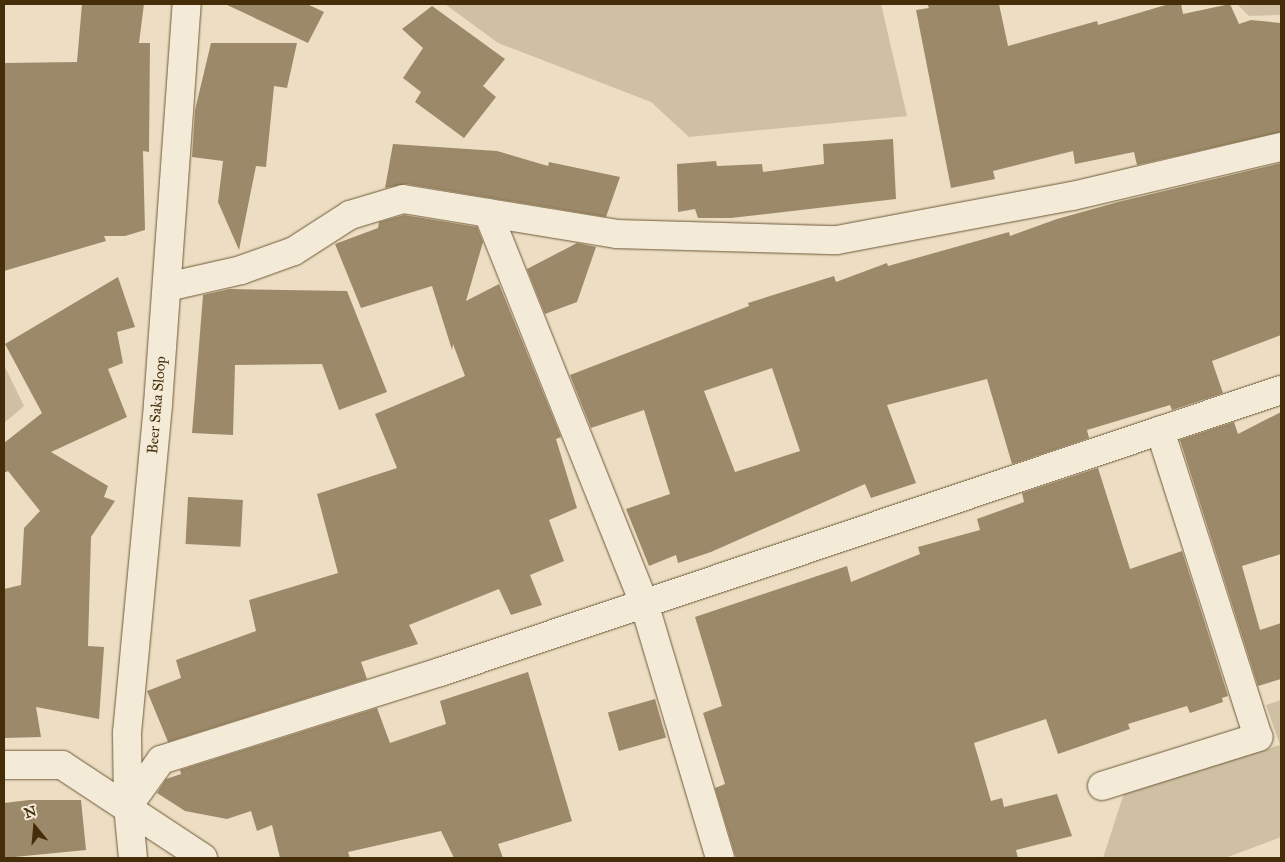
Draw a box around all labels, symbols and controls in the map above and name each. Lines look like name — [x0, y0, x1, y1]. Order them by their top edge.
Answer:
street label: Beer Saka Sloop — [144, 355, 170, 455]
north arrow — [10, 802, 60, 852]
text: N — [22, 802, 39, 822]

